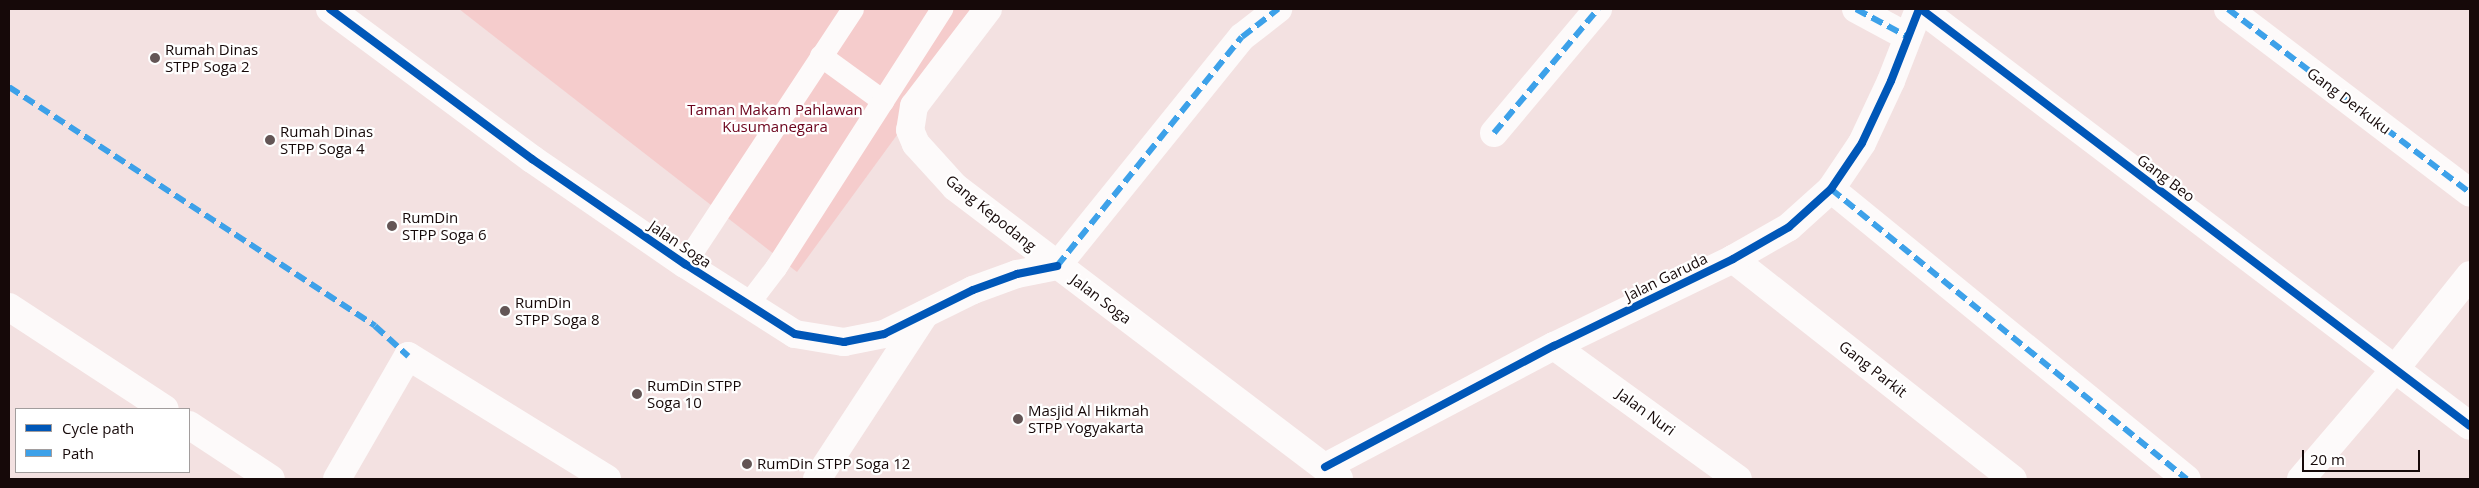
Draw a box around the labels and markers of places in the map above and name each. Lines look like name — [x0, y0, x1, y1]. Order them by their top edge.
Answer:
place label: Rumah Dinas STPP Soga 2 — [165, 40, 258, 75]
marker: Rumah Dinas STPP Soga 2 — [149, 52, 161, 64]
place label: Rumah Dinas STPP Soga 4 — [280, 122, 373, 157]
marker: Rumah Dinas STPP Soga 4 — [264, 134, 276, 146]
place label: RumDin STPP Soga 6 — [402, 208, 487, 243]
marker: RumDin STPP Soga 6 — [386, 220, 398, 232]
place label: RumDin STPP Soga 8 — [515, 293, 600, 328]
marker: RumDin STPP Soga 8 — [499, 305, 511, 317]
place label: RumDin STPP Soga 10 — [647, 376, 742, 411]
marker: RumDin STPP Soga 10 — [631, 388, 643, 400]
place label: Masjid Al Hikmah STPP Yogyakarta — [1028, 401, 1149, 436]
marker: Masjid Al Hikmah STPP Yogyakarta — [1012, 413, 1024, 425]
place label: RumDin STPP Soga 12 — [757, 455, 910, 473]
marker: RumDin STPP Soga 12 — [741, 458, 753, 470]

